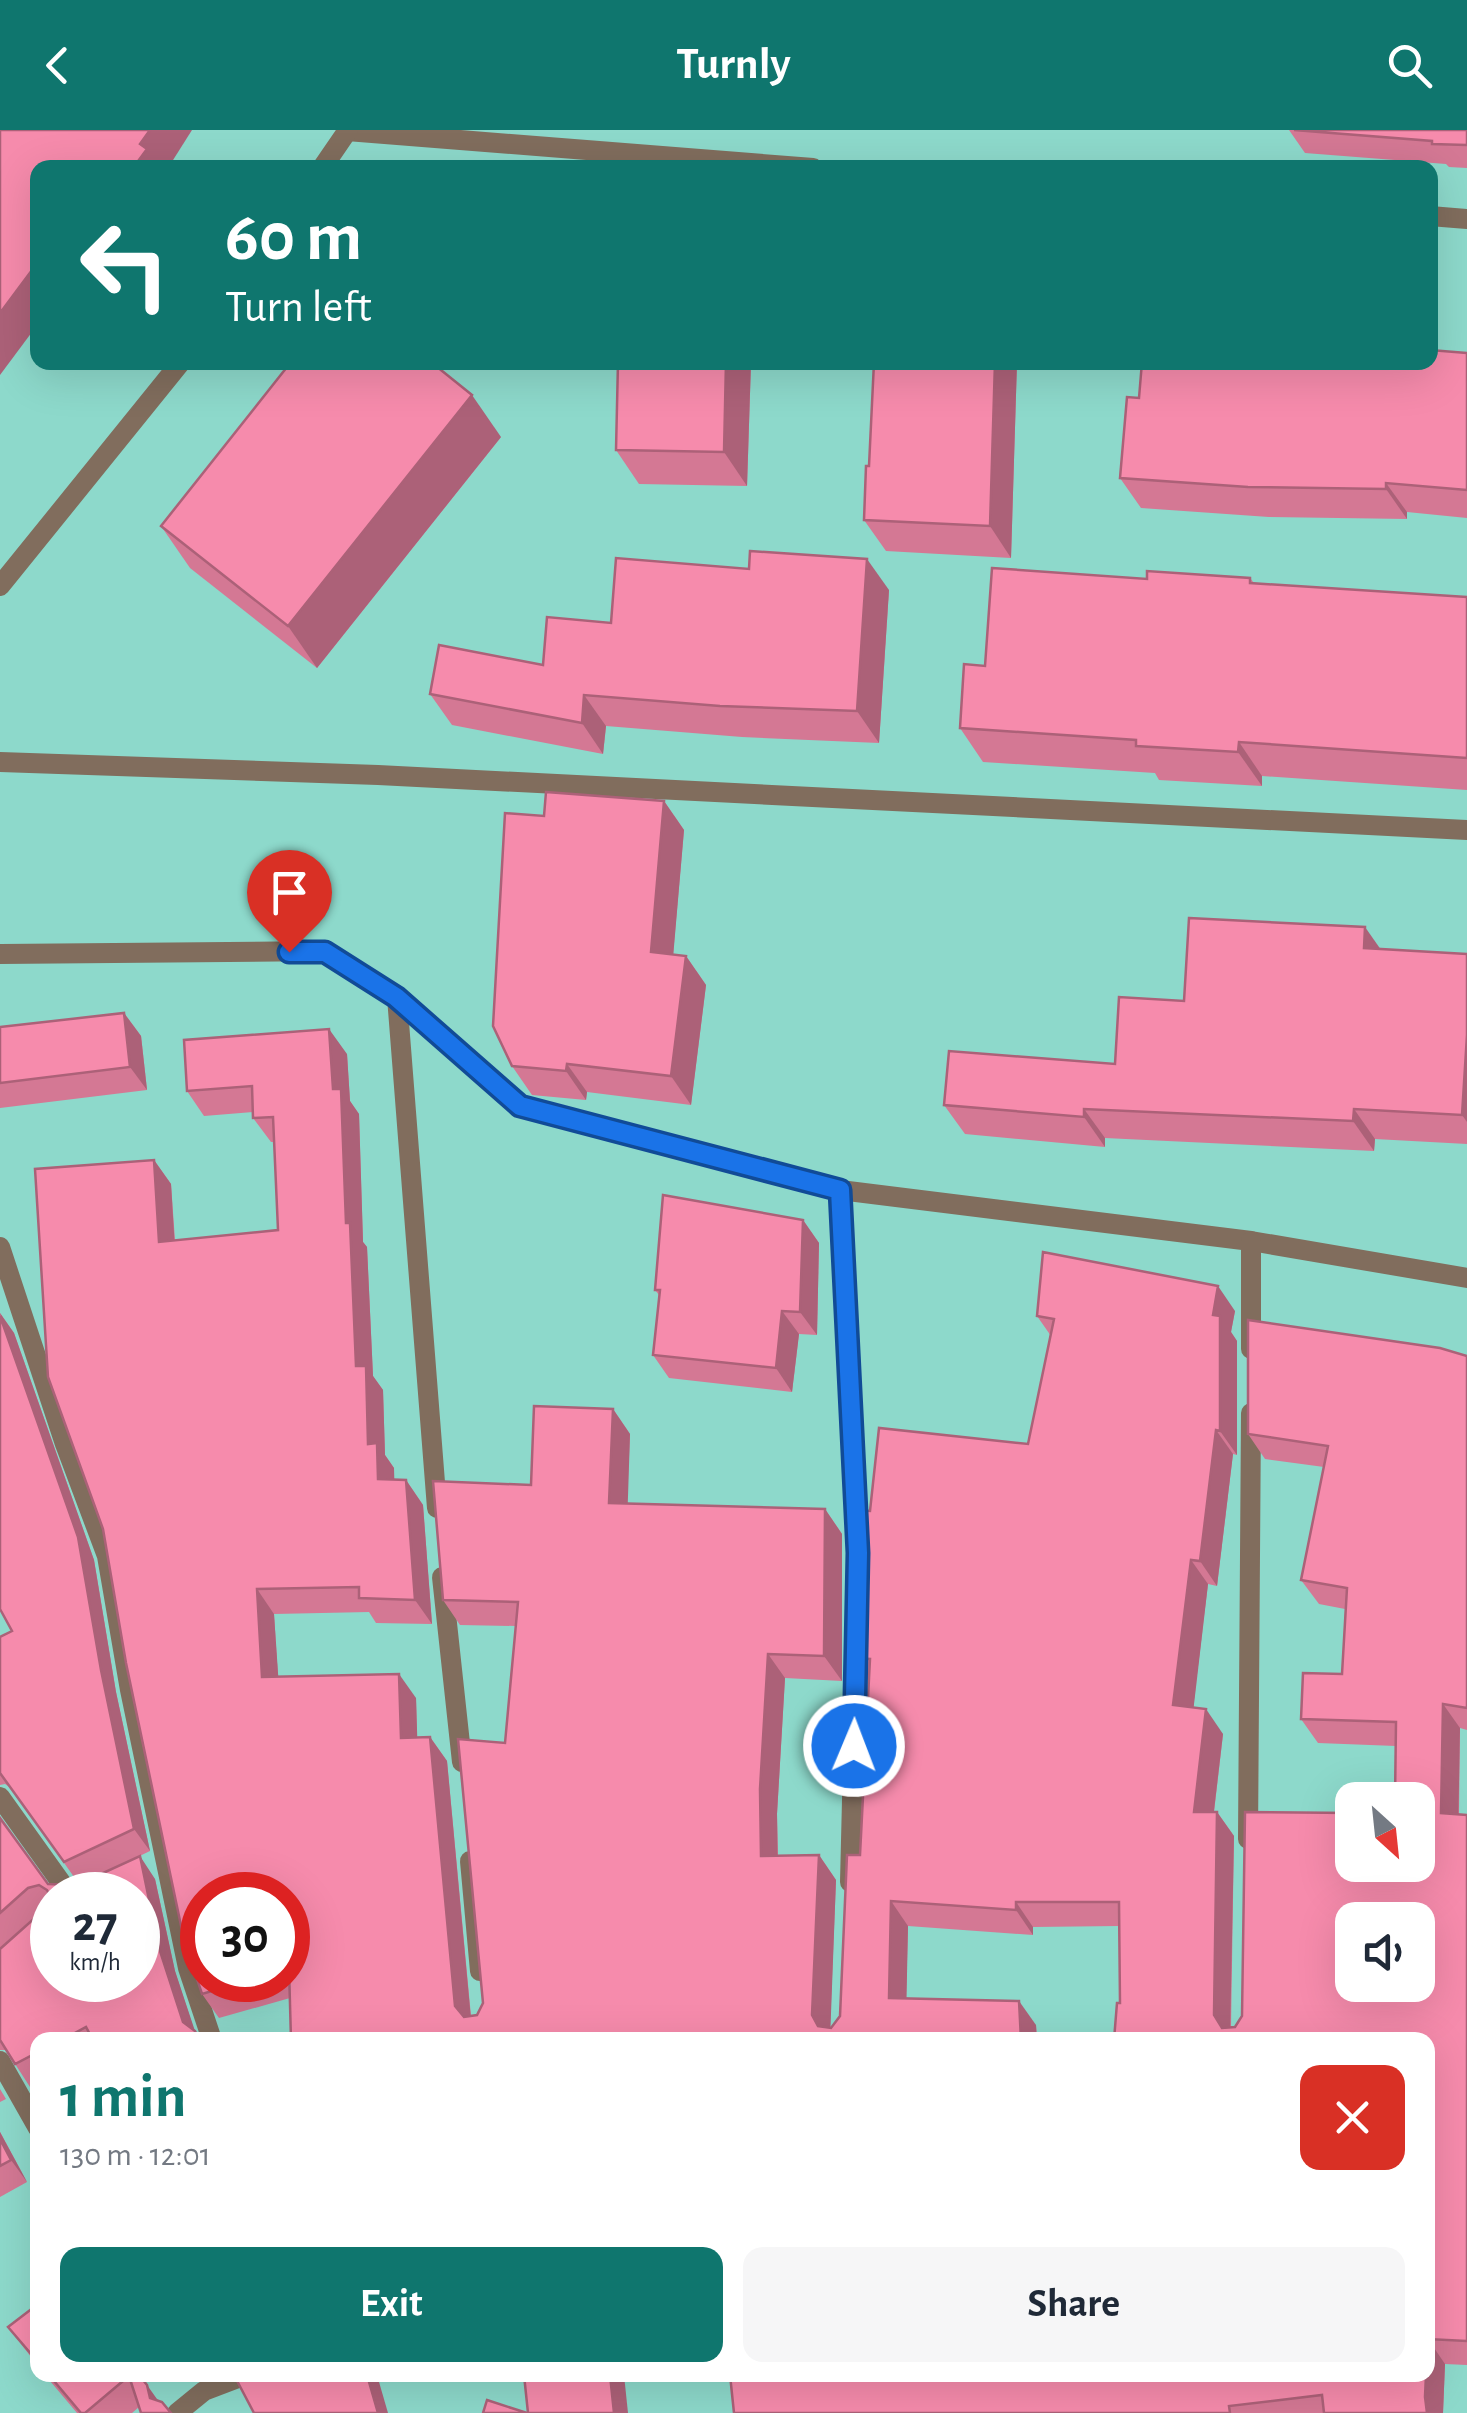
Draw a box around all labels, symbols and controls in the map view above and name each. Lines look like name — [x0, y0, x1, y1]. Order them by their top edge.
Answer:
icon: back — [30, 38, 85, 93]
icon: search — [1382, 38, 1437, 93]
text: Turnly — [676, 42, 791, 87]
icon: left — [60, 200, 190, 330]
text: 60 m — [225, 203, 362, 273]
text: Turn left — [225, 285, 372, 330]
pin — [247, 850, 332, 953]
icon: arrive — [262, 865, 317, 920]
position arrow — [802, 1694, 906, 1798]
north arrow — [1335, 1782, 1435, 1882]
map controls — [1335, 1782, 1435, 2002]
speed limit sign: 30 — [180, 1872, 310, 2002]
text: 27 — [72, 1900, 118, 1950]
button: sound — [1335, 1902, 1435, 2002]
text: km/h — [69, 1950, 121, 1975]
button: close — [1300, 2065, 1405, 2170]
text: 1 min — [60, 2068, 186, 2128]
text: 130 m · 12:01 — [60, 2139, 211, 2171]
button: Exit — [60, 2247, 723, 2362]
button: Share — [743, 2247, 1405, 2362]

